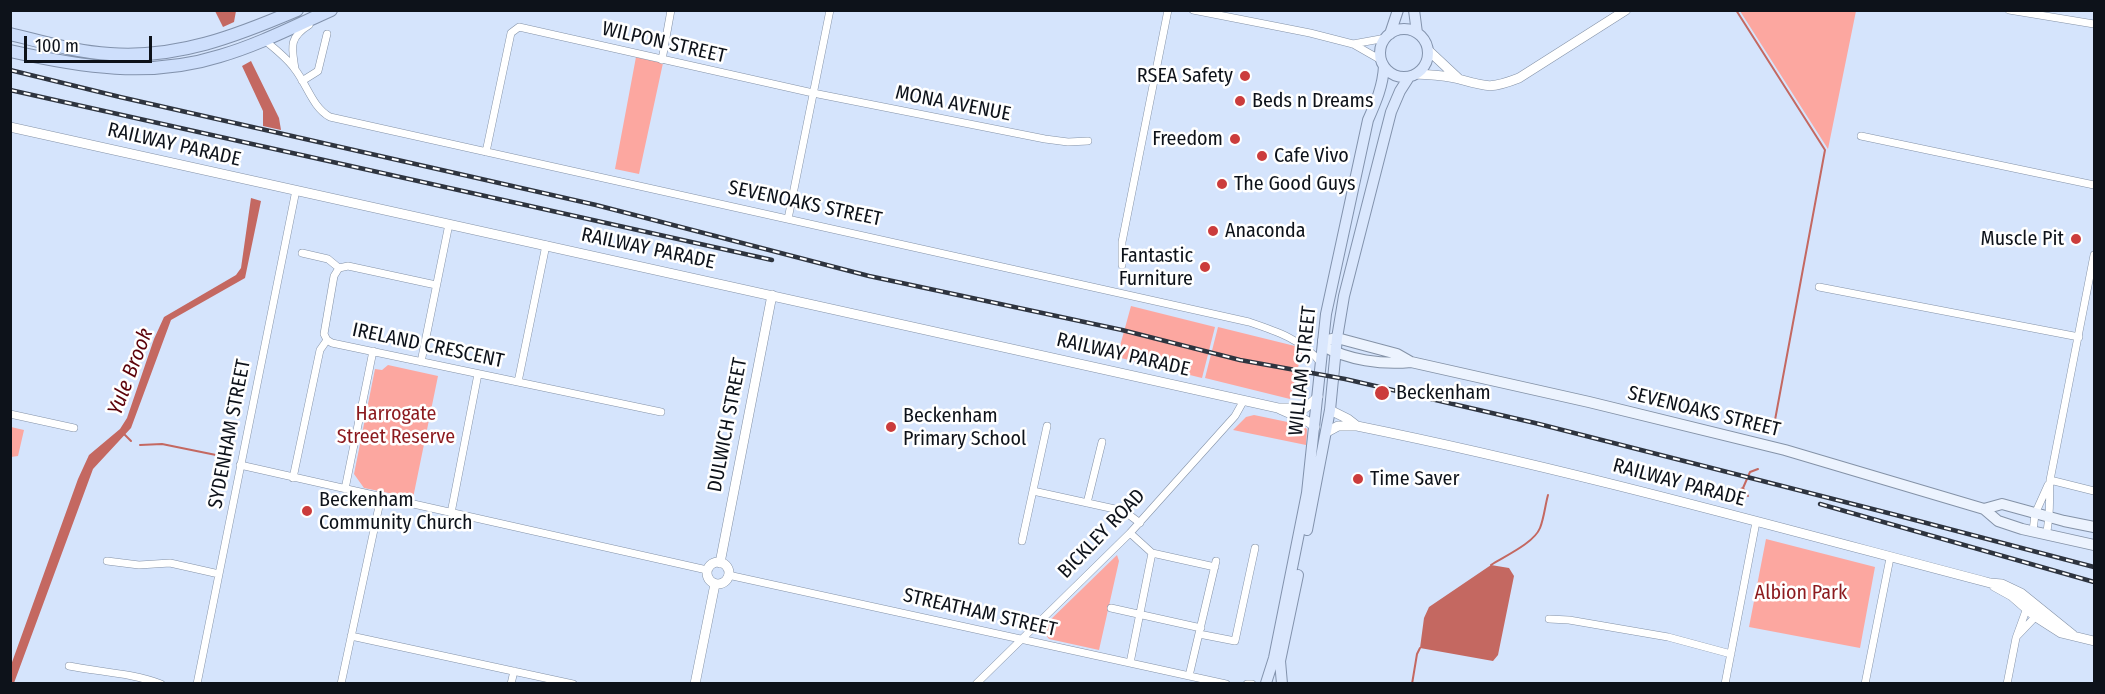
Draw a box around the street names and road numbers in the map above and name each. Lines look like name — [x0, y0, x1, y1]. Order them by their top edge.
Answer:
street label: WILPON STREET — [600, 17, 728, 69]
street label: MONA AVENUE — [893, 81, 1013, 127]
street label: RAILWAY PARADE — [105, 118, 243, 172]
street label: SEVENOAKS STREET — [726, 176, 884, 232]
street label: RAILWAY PARADE — [579, 223, 717, 275]
street label: WILLIAM STREET — [1284, 305, 1322, 437]
street label: IRELAND CRESCENT — [350, 318, 506, 374]
street label: RAILWAY PARADE — [1054, 328, 1192, 382]
street label: DULWICH STREET — [703, 356, 753, 494]
street label: SYDENHAM STREET — [204, 357, 256, 511]
street label: SEVENOAKS STREET — [1625, 381, 1783, 443]
street label: RAILWAY PARADE — [1610, 454, 1748, 512]
street label: BICKLEY ROAD — [1053, 484, 1151, 584]
street label: STREATHAM STREET — [901, 584, 1059, 642]

